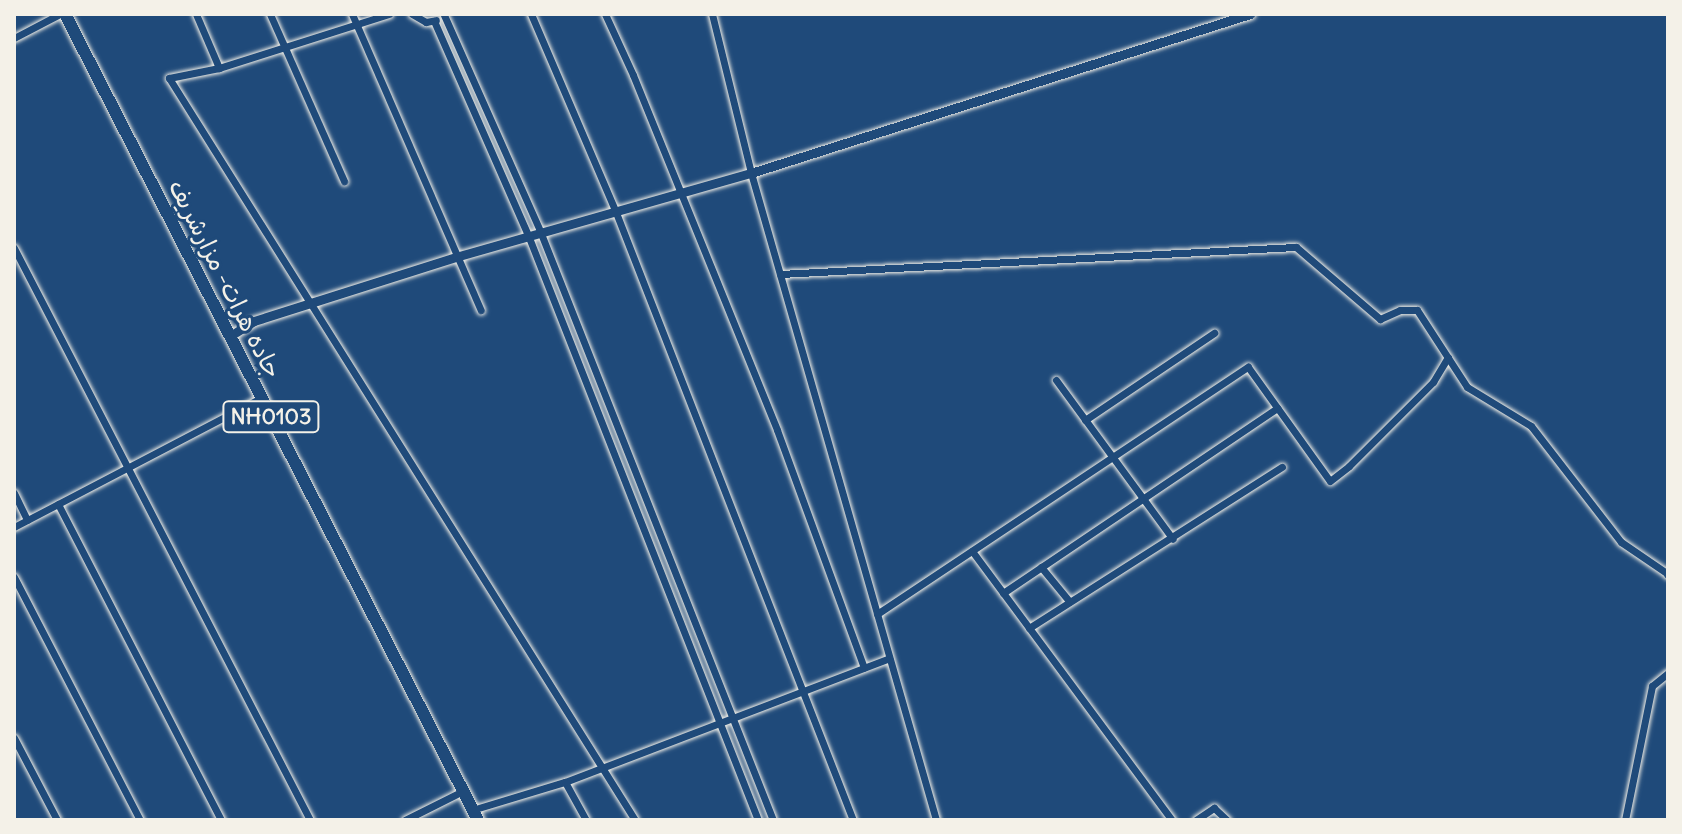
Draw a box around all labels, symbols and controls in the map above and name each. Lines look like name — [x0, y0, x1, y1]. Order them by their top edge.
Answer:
street label: جاده هرات- مزارشریف — [163, 175, 287, 383]
road number: NH0103 — [221, 399, 321, 435]

